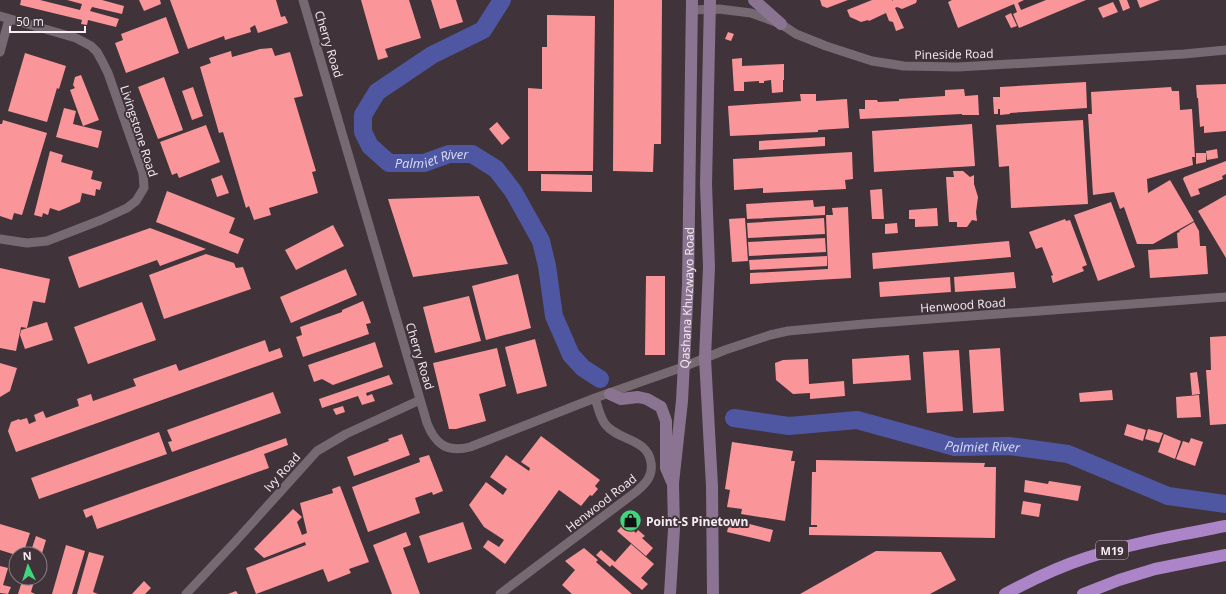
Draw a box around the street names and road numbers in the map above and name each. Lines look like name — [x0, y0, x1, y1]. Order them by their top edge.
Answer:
street label: Cherry Road — [311, 8, 347, 80]
street label: Pineside Road — [914, 45, 994, 63]
street label: Livingstone Road — [116, 83, 162, 179]
street label: Qashana Khuzwayo Road — [675, 227, 697, 369]
street label: Henwood Road — [920, 294, 1006, 316]
street label: Cherry Road — [402, 320, 438, 392]
street label: Ivy Road — [260, 449, 304, 495]
street label: Henwood Road — [562, 470, 640, 536]
road number: M19 — [1096, 541, 1128, 559]

